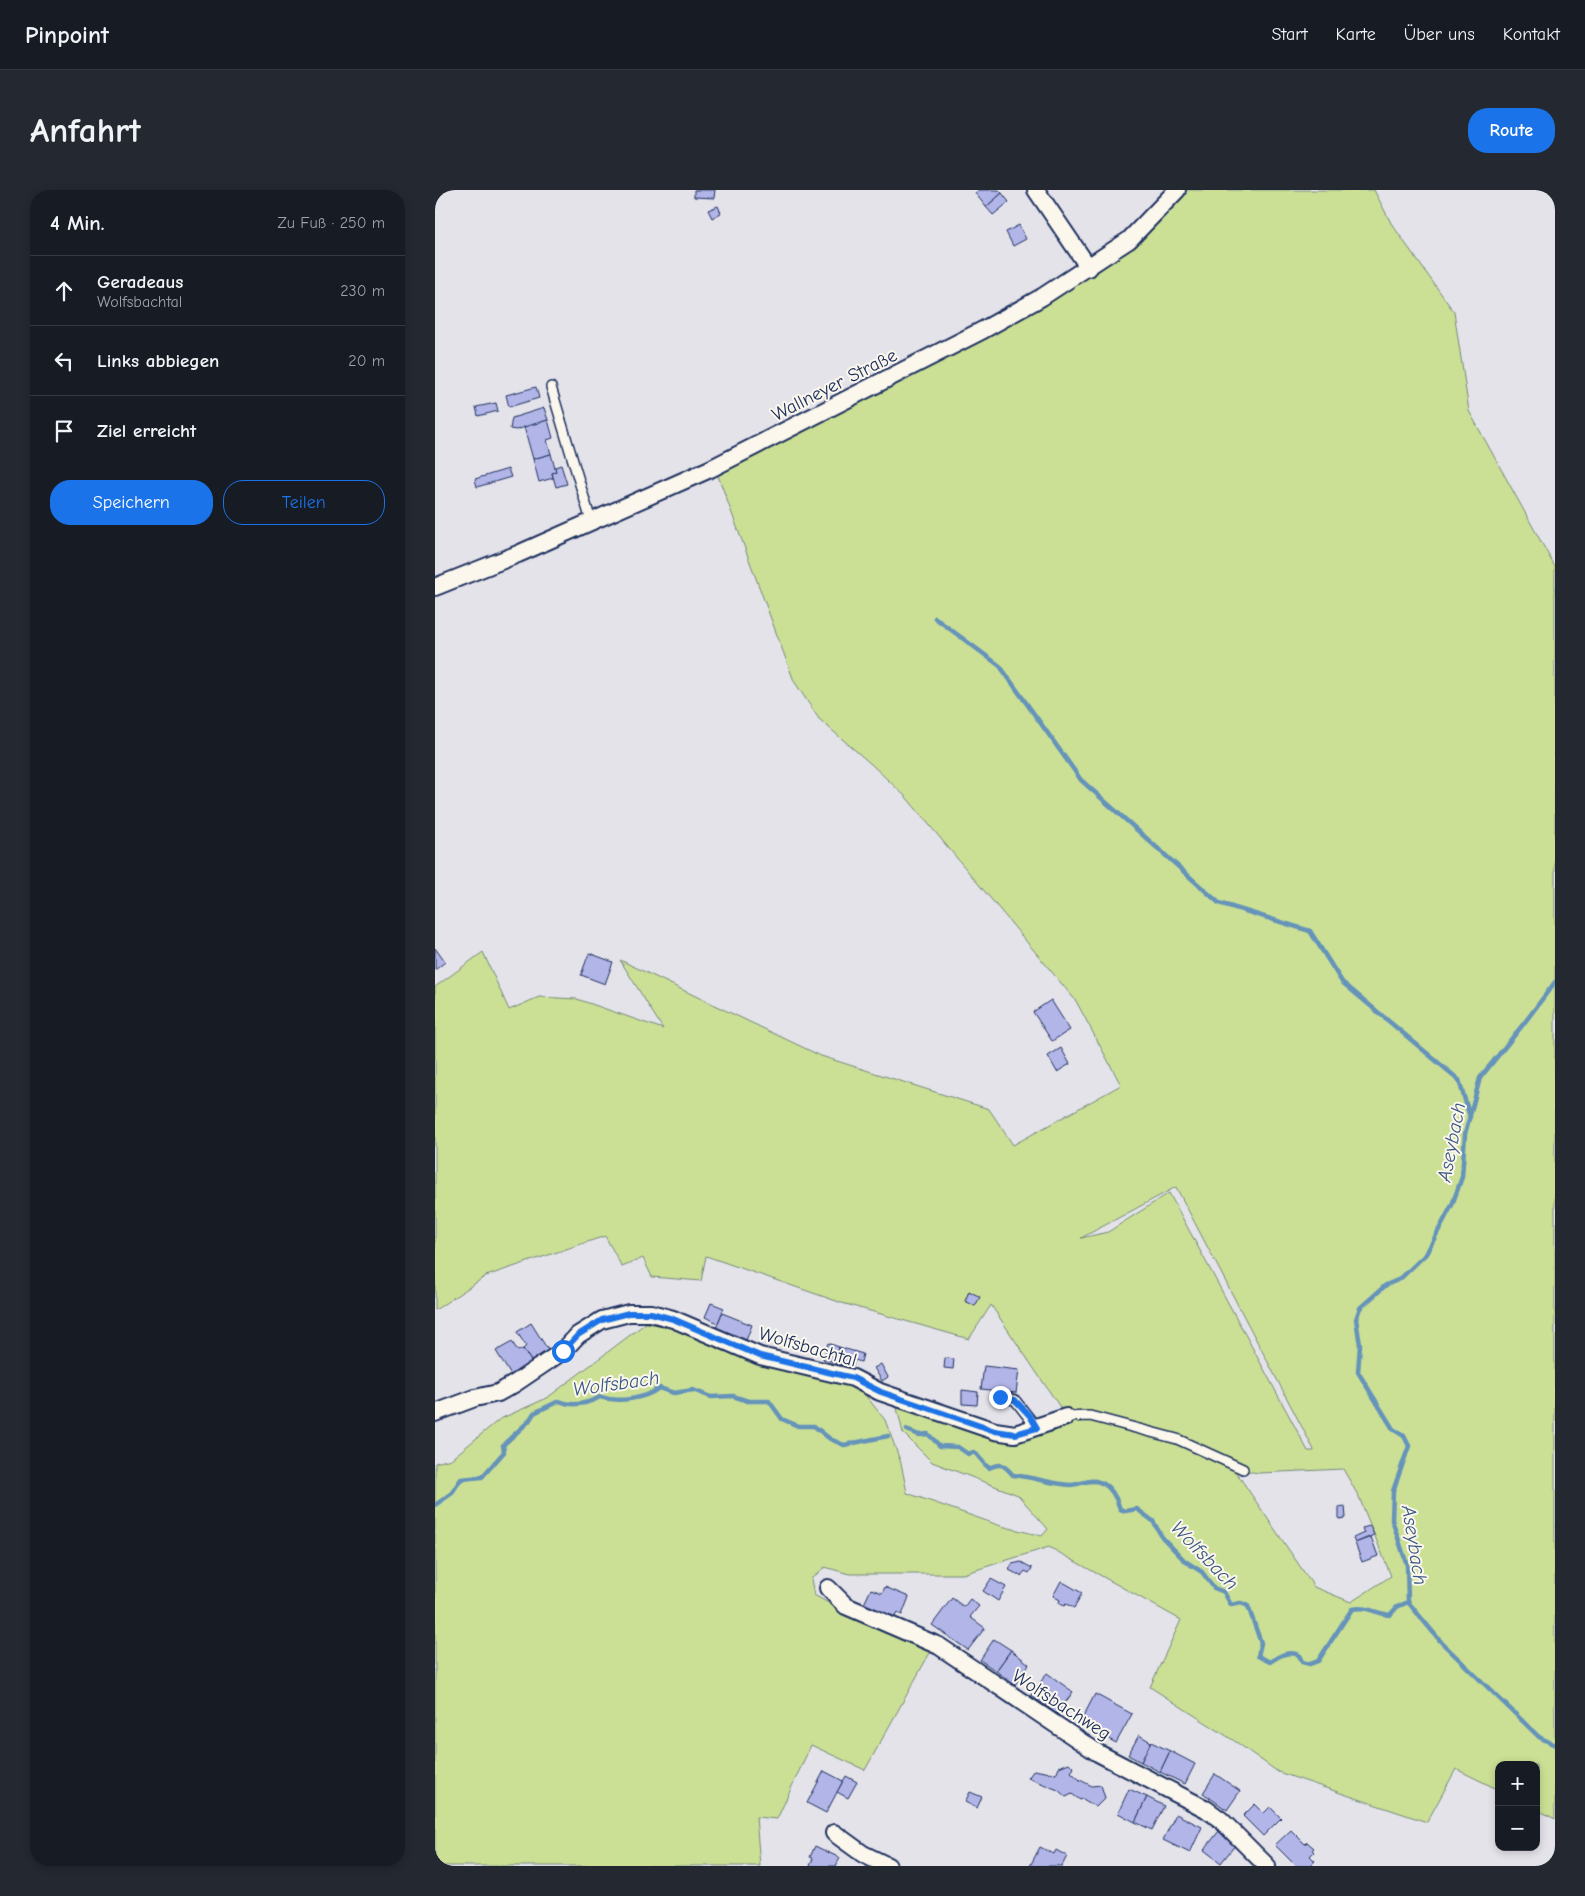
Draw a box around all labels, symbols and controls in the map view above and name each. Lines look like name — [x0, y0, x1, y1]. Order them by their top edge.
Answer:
text: Pinpoint — [25, 21, 109, 49]
text: Start — [1271, 24, 1308, 45]
text: Karte — [1336, 24, 1376, 45]
text: Über uns — [1404, 24, 1475, 45]
text: Kontakt — [1503, 24, 1560, 45]
button: Route — [1468, 108, 1555, 153]
text: Anfahrt — [30, 110, 141, 151]
text: 4 Min. — [50, 211, 105, 235]
text: Zu Fuß · 250 m — [277, 214, 385, 232]
text: Geradeaus — [97, 271, 183, 293]
icon: ahead — [50, 277, 78, 305]
text: 230 m — [340, 282, 385, 300]
text: Wolfsbachtal — [97, 293, 182, 311]
street label: Wallneyer Straße — [768, 344, 901, 426]
icon: left — [50, 347, 78, 375]
text: Links abbiegen — [97, 350, 219, 372]
text: 20 m — [348, 352, 385, 370]
icon: arrive — [50, 417, 78, 445]
text: Ziel erreicht — [97, 420, 196, 442]
button: Speichern — [50, 480, 213, 525]
button: Teilen — [223, 480, 385, 525]
water label: Aseybach — [1432, 1100, 1470, 1185]
street label: Wolfsbachtal — [756, 1322, 859, 1371]
route start — [552, 1340, 575, 1363]
water label: Wolfsbach — [571, 1366, 661, 1401]
route end — [989, 1386, 1012, 1409]
water label: Aseybach — [1397, 1503, 1432, 1587]
water label: Wolfsbach — [1166, 1516, 1243, 1595]
street label: Wolfsbachweg — [1008, 1665, 1115, 1745]
map controls — [1495, 1761, 1540, 1851]
button: + — [1495, 1761, 1540, 1806]
button: − — [1495, 1806, 1540, 1851]

